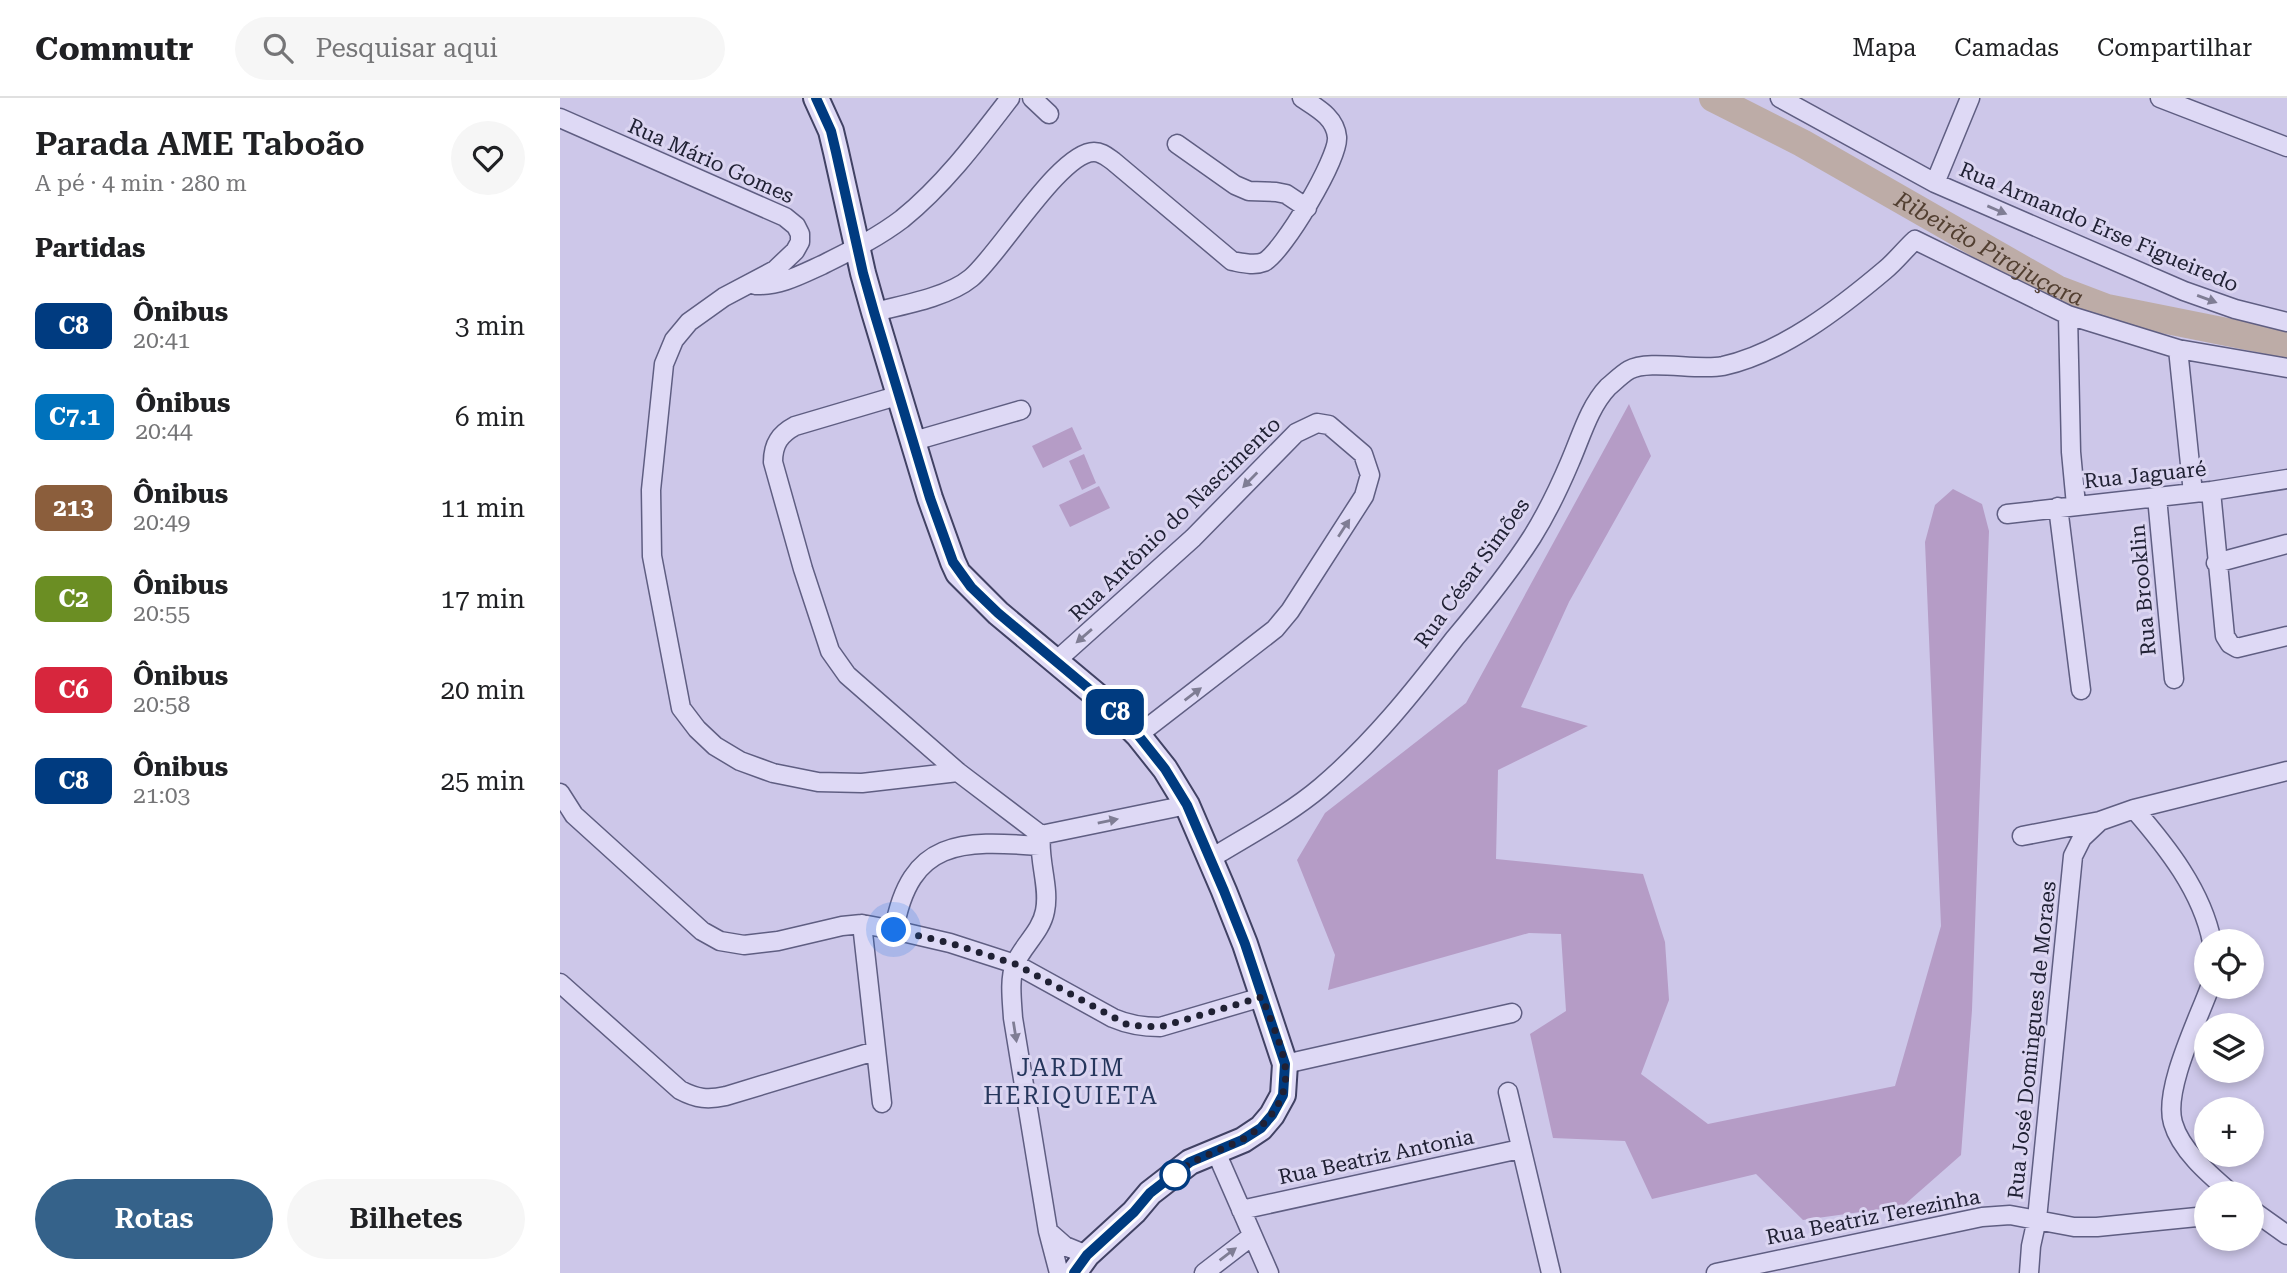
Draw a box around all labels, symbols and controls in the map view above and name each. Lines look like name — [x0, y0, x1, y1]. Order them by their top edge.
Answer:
search box — [235, 17, 725, 80]
text: Commutr — [35, 29, 193, 68]
icon: search — [259, 29, 297, 67]
text: Pesquisar aqui — [315, 33, 498, 63]
text: Mapa — [1852, 34, 1916, 62]
text: Camadas — [1954, 34, 2059, 62]
text: Compartilhar — [2097, 34, 2252, 62]
street label: Rua Mário Gomes — [624, 114, 798, 208]
button: heart — [451, 121, 525, 195]
text: Parada AME Taboão — [35, 124, 365, 163]
street label: Rua Armando Erse Figueiredo — [1956, 157, 2242, 297]
text: A pé · 4 min · 280 m — [35, 170, 247, 197]
water label: Ribeirão Pirajuçara — [1889, 185, 2088, 311]
one-way arrow — [1987, 205, 2008, 216]
text: Partidas — [35, 233, 145, 263]
one-way arrow — [2196, 294, 2217, 305]
text: Ônibus — [133, 297, 228, 327]
text: 3 min — [455, 311, 525, 341]
text: C8 — [58, 312, 89, 340]
text: 20:41 — [133, 327, 190, 354]
text: Ônibus — [135, 388, 230, 418]
text: 6 min — [455, 402, 525, 432]
text: C7.1 — [49, 403, 100, 431]
street label: Rua Antônio do Nascimento — [1065, 412, 1285, 626]
text: 20:44 — [135, 418, 193, 445]
street label: Rua Jaguaré — [2083, 457, 2207, 493]
one-way arrow — [1242, 471, 1258, 488]
text: Ônibus — [133, 479, 228, 509]
text: 11 min — [441, 493, 525, 523]
street label: Rua César Simões — [1410, 493, 1534, 653]
text: 213 — [53, 494, 94, 522]
text: 20:49 — [133, 509, 190, 536]
one-way arrow — [1337, 518, 1350, 537]
street label: Rua Brooklin — [2125, 523, 2161, 657]
text: Ônibus — [133, 570, 228, 600]
text: 17 min — [441, 584, 525, 614]
text: C2 — [58, 585, 89, 613]
text: 20:55 — [133, 600, 190, 627]
one-way arrow — [1076, 628, 1093, 644]
text: Ônibus — [133, 661, 228, 691]
text: 20 min — [441, 675, 525, 705]
text: C6 — [58, 676, 89, 704]
one-way arrow — [1183, 686, 1201, 701]
line badge: C8 — [1084, 689, 1146, 735]
text: 20:58 — [133, 691, 190, 718]
text: C8 — [1100, 698, 1130, 726]
text: Ônibus — [133, 752, 228, 782]
text: 25 min — [441, 766, 525, 796]
text: C8 — [58, 767, 89, 795]
text: 21:03 — [133, 782, 190, 809]
one-way arrow — [1097, 816, 1119, 827]
street label: Rua José Domingues de Moraes — [2003, 880, 2061, 1200]
your location — [876, 912, 911, 947]
map controls — [2194, 929, 2264, 1251]
button: locate — [2194, 929, 2264, 999]
button: layers — [2194, 1013, 2264, 1083]
one-way arrow — [1010, 1021, 1021, 1043]
district label: JARDIM HERIQUIETA — [983, 1054, 1159, 1110]
button: + — [2194, 1097, 2264, 1167]
street label: Rua Beatriz Antonia — [1276, 1124, 1477, 1189]
unlabelled marker — [1160, 1160, 1190, 1190]
button: Rotas — [35, 1179, 273, 1259]
button: Bilhetes — [287, 1179, 525, 1259]
button: − — [2194, 1181, 2264, 1251]
street label: Rua Beatriz Terezinha — [1764, 1184, 1983, 1250]
one-way arrow — [1218, 1246, 1236, 1261]

